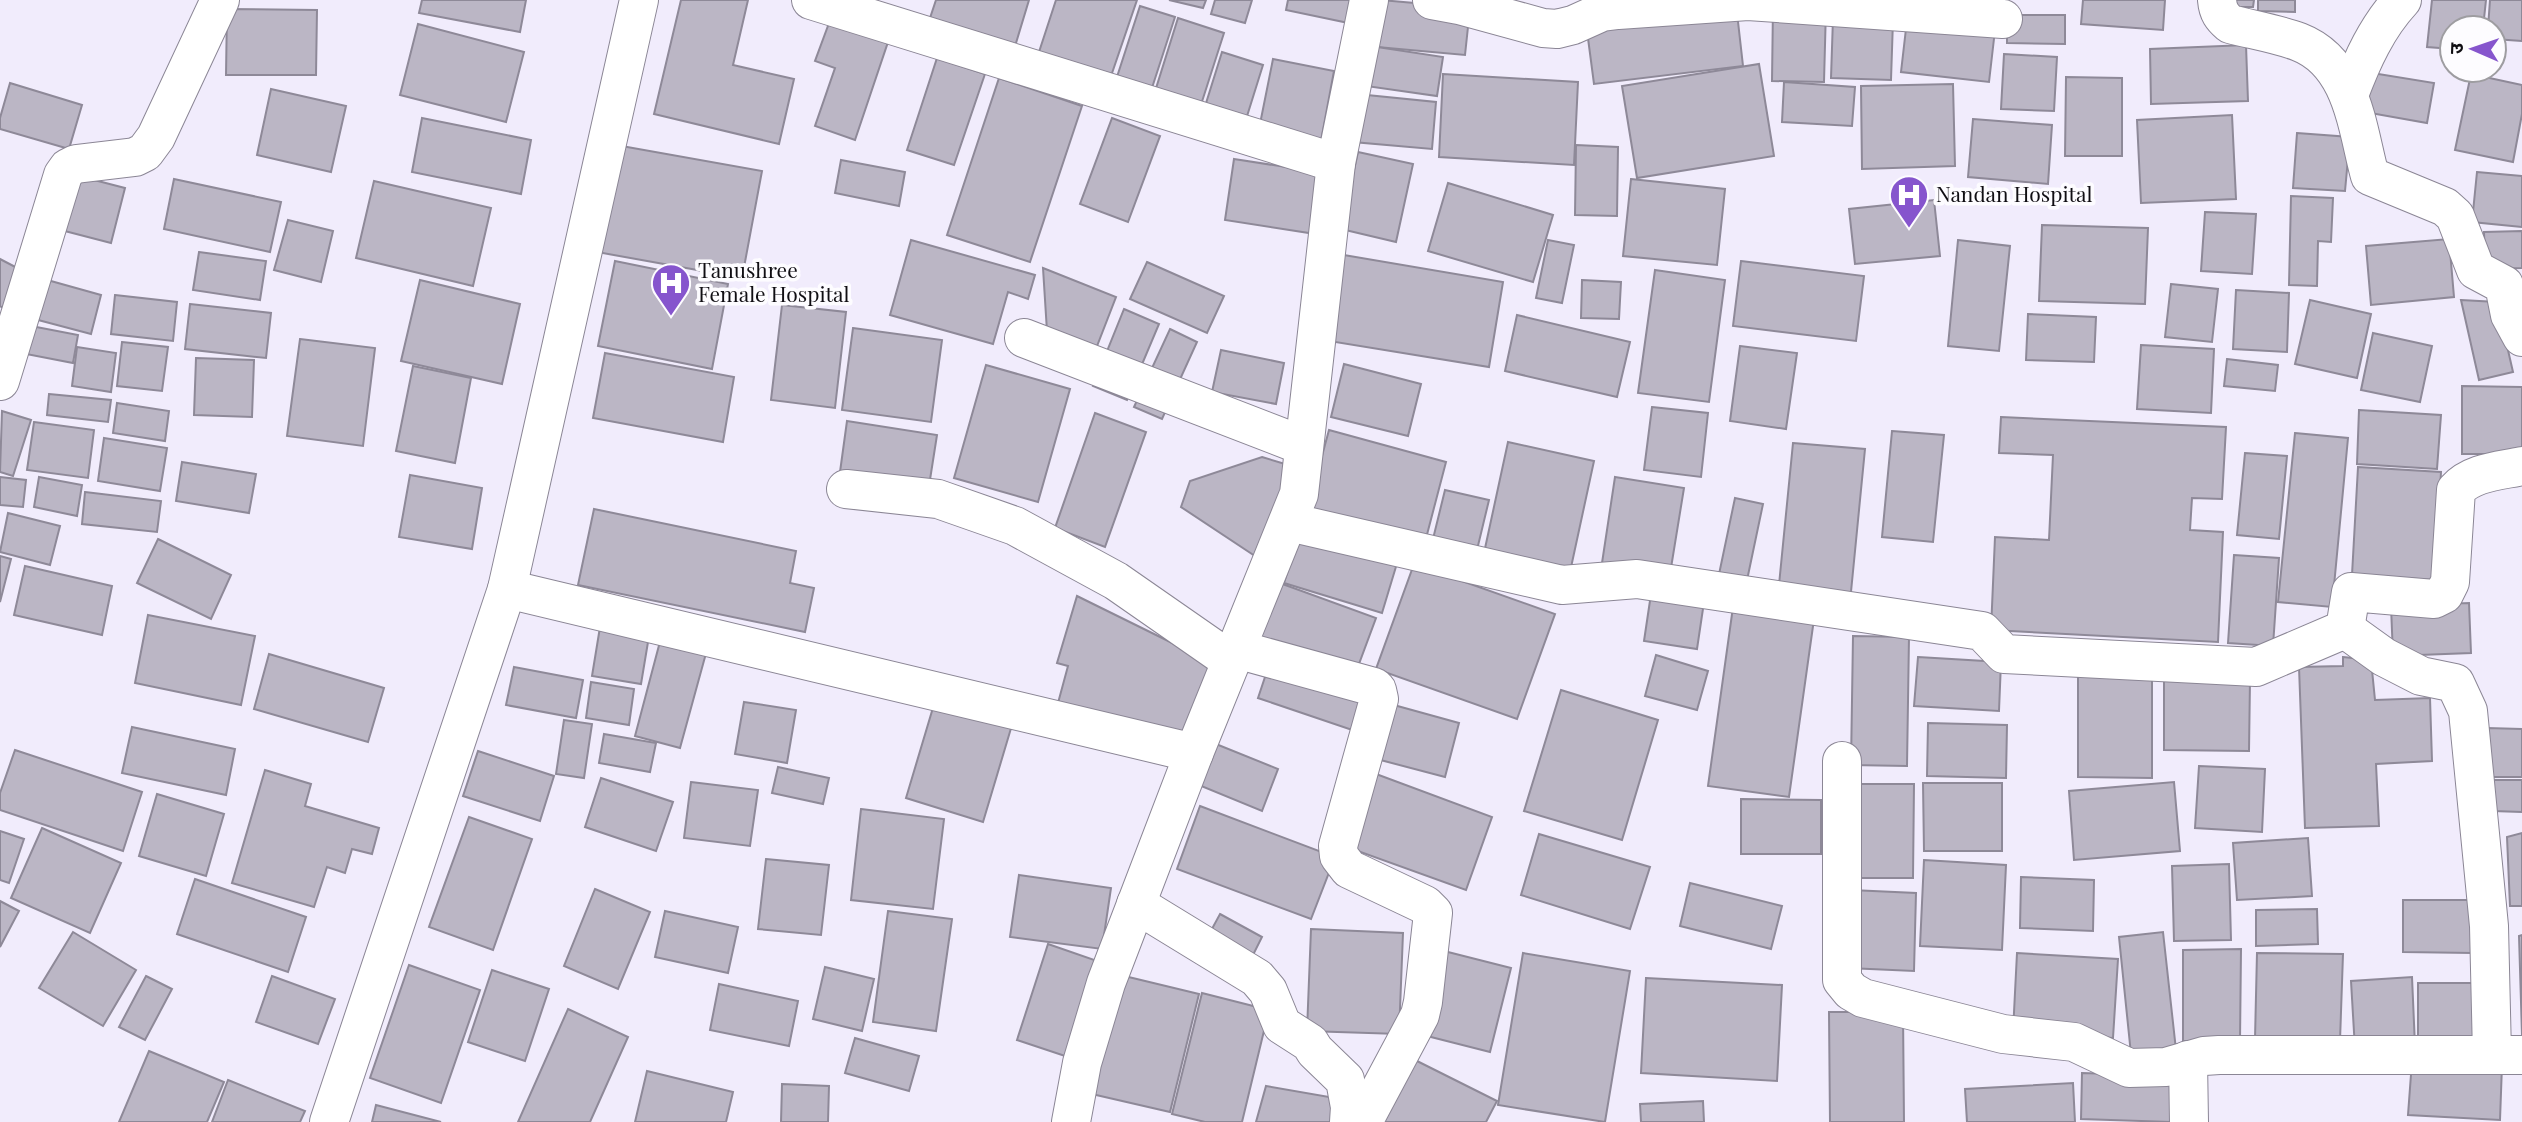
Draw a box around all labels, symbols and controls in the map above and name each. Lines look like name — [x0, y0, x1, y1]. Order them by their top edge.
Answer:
north arrow — [2438, 14, 2508, 84]
text: उ — [2442, 41, 2468, 54]
hospital icon: Nandan Hospital — [1888, 174, 1930, 229]
place label: Nandan Hospital — [1936, 179, 2092, 207]
place label: Tanushree Female Hospital — [698, 255, 850, 307]
hospital icon: Tanushree Female Hospital — [650, 262, 692, 317]

